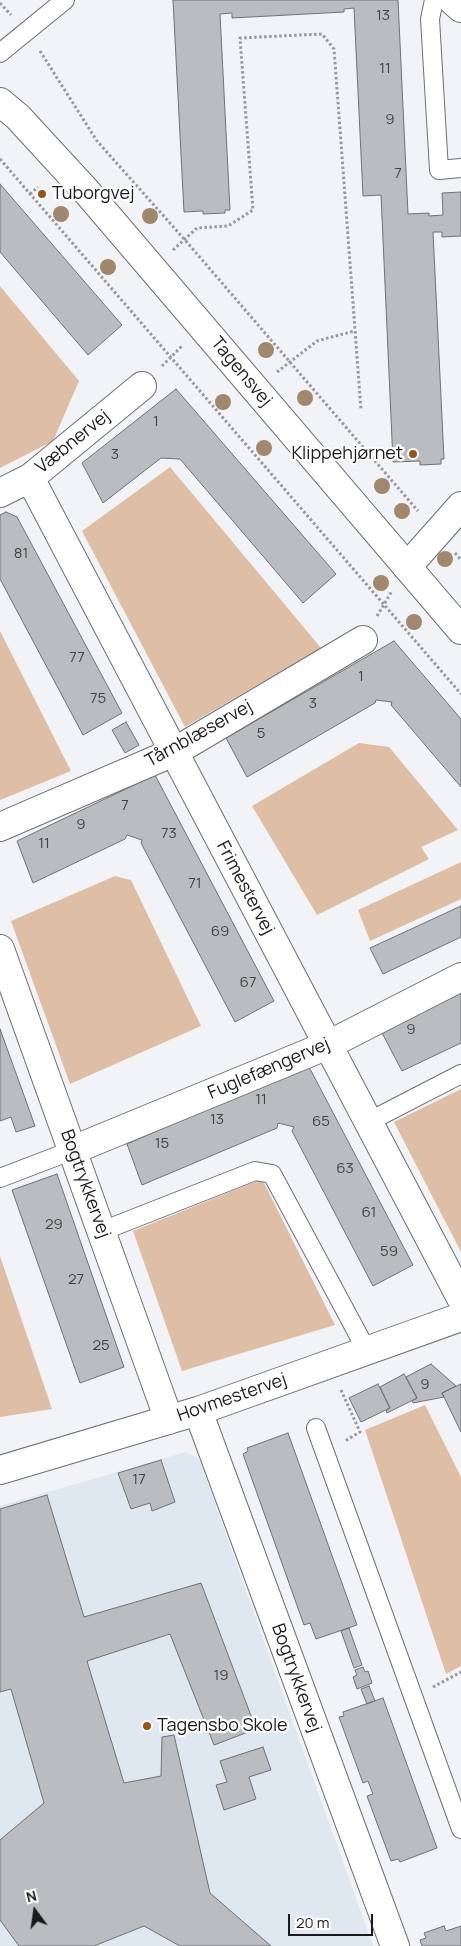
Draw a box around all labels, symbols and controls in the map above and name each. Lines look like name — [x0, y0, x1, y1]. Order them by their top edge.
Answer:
house number: 13 — [376, 7, 390, 25]
house number: 11 — [379, 60, 391, 78]
house number: 9 — [385, 111, 395, 129]
house number: 7 — [394, 165, 402, 183]
place label: Tuborgvej — [52, 183, 134, 205]
marker: Tuborgvej — [36, 188, 48, 200]
street label: Tagensvej — [206, 333, 276, 411]
street label: Væbnervej — [32, 406, 114, 478]
house number: 1 — [153, 413, 159, 431]
place label: Klippehjørnet — [291, 443, 403, 465]
house number: 3 — [111, 446, 119, 464]
marker: Klippehjørnet — [407, 448, 419, 460]
house number: 81 — [14, 545, 28, 563]
house number: 77 — [69, 649, 85, 667]
house number: 1 — [358, 668, 364, 686]
house number: 75 — [90, 690, 106, 708]
house number: 3 — [309, 695, 317, 713]
street label: Tårnblæservej — [142, 696, 256, 772]
house number: 5 — [257, 725, 265, 743]
house number: 7 — [121, 797, 129, 815]
house number: 9 — [76, 816, 86, 834]
house number: 73 — [161, 825, 177, 843]
house number: 11 — [38, 835, 50, 853]
street label: Frimestervej — [211, 838, 279, 938]
house number: 71 — [188, 875, 202, 893]
house number: 69 — [211, 923, 229, 941]
house number: 67 — [240, 974, 256, 992]
house number: 9 — [406, 1021, 416, 1039]
street label: Fuglefængervej — [205, 1034, 333, 1104]
house number: 11 — [255, 1091, 267, 1109]
house number: 13 — [210, 1111, 224, 1129]
house number: 65 — [312, 1113, 330, 1131]
street label: Bogtrykkervej — [55, 1127, 115, 1241]
house number: 15 — [155, 1135, 169, 1153]
house number: 63 — [336, 1160, 354, 1178]
house number: 61 — [362, 1204, 376, 1222]
house number: 29 — [45, 1216, 63, 1234]
house number: 59 — [380, 1243, 398, 1261]
house number: 27 — [68, 1271, 84, 1289]
house number: 25 — [92, 1337, 110, 1355]
street label: Hovmestervej — [174, 1369, 290, 1427]
house number: 9 — [420, 1376, 430, 1394]
house number: 17 — [132, 1471, 146, 1489]
street label: Bogtrykkervej — [266, 1621, 326, 1735]
house number: 19 — [213, 1667, 229, 1685]
place label: Tagensbo Skole — [157, 1715, 288, 1737]
marker: Tagensbo Skole — [141, 1720, 153, 1732]
north arrow — [10, 1886, 60, 1936]
text: N — [24, 1886, 38, 1906]
scale bar — [291, 1904, 376, 1936]
text: 20 m — [296, 1912, 329, 1933]

